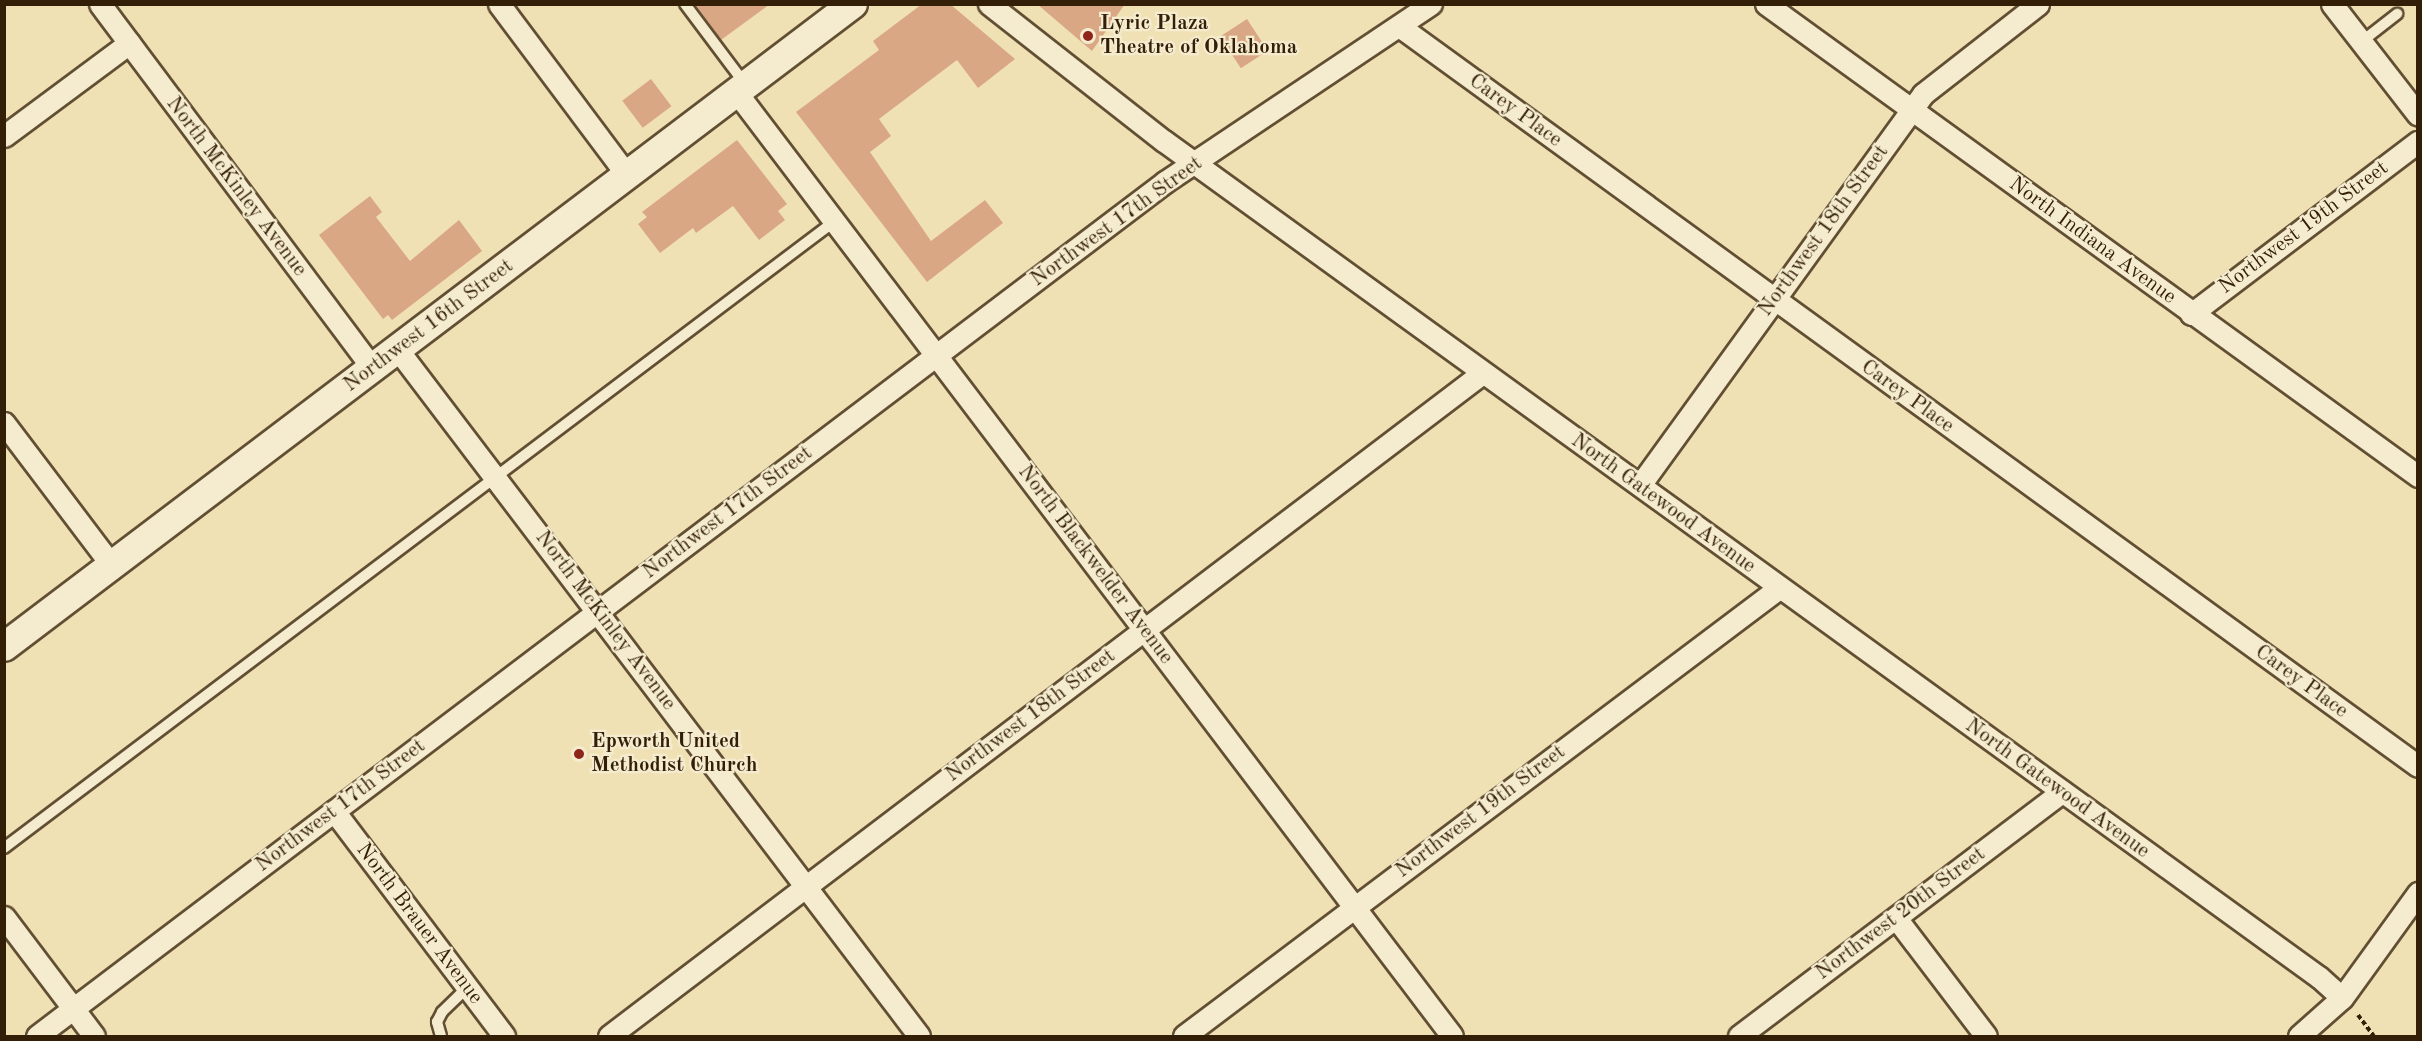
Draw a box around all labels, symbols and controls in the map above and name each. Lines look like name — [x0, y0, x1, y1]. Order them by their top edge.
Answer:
place label: Lyric Plaza Theatre of Oklahoma — [1100, 11, 1297, 61]
marker: Lyric Plaza Theatre of Oklahoma — [1081, 29, 1095, 43]
street label: Carey Place — [1464, 69, 1566, 153]
street label: North McKinley Avenue — [160, 92, 312, 282]
street label: Northwest 18th Street — [1753, 140, 1895, 322]
street label: Northwest 17th Street — [1026, 151, 1208, 293]
street label: Northwest 19th Street — [2214, 156, 2394, 300]
street label: North Indiana Avenue — [2003, 172, 2181, 310]
street label: Northwest 16th Street — [339, 254, 519, 398]
street label: Carey Place — [1856, 355, 1958, 439]
street label: North Gatewood Avenue — [1566, 429, 1760, 579]
street label: Northwest 17th Street — [638, 441, 818, 585]
street label: North Blackwelder Avenue — [1012, 460, 1178, 670]
street label: North McKinley Avenue — [529, 526, 681, 716]
street label: Carey Place — [2250, 640, 2352, 724]
street label: Northwest 18th Street — [941, 644, 1121, 788]
street label: North Gatewood Avenue — [1960, 714, 2154, 864]
place label: Epworth United Methodist Church — [591, 729, 758, 779]
street label: Northwest 17th Street — [251, 734, 431, 878]
street label: Northwest 19th Street — [1391, 740, 1571, 884]
marker: Epworth United Methodist Church — [572, 747, 586, 761]
street label: North Brauer Avenue — [350, 838, 488, 1010]
street label: Northwest 20th Street — [1811, 842, 1991, 986]

